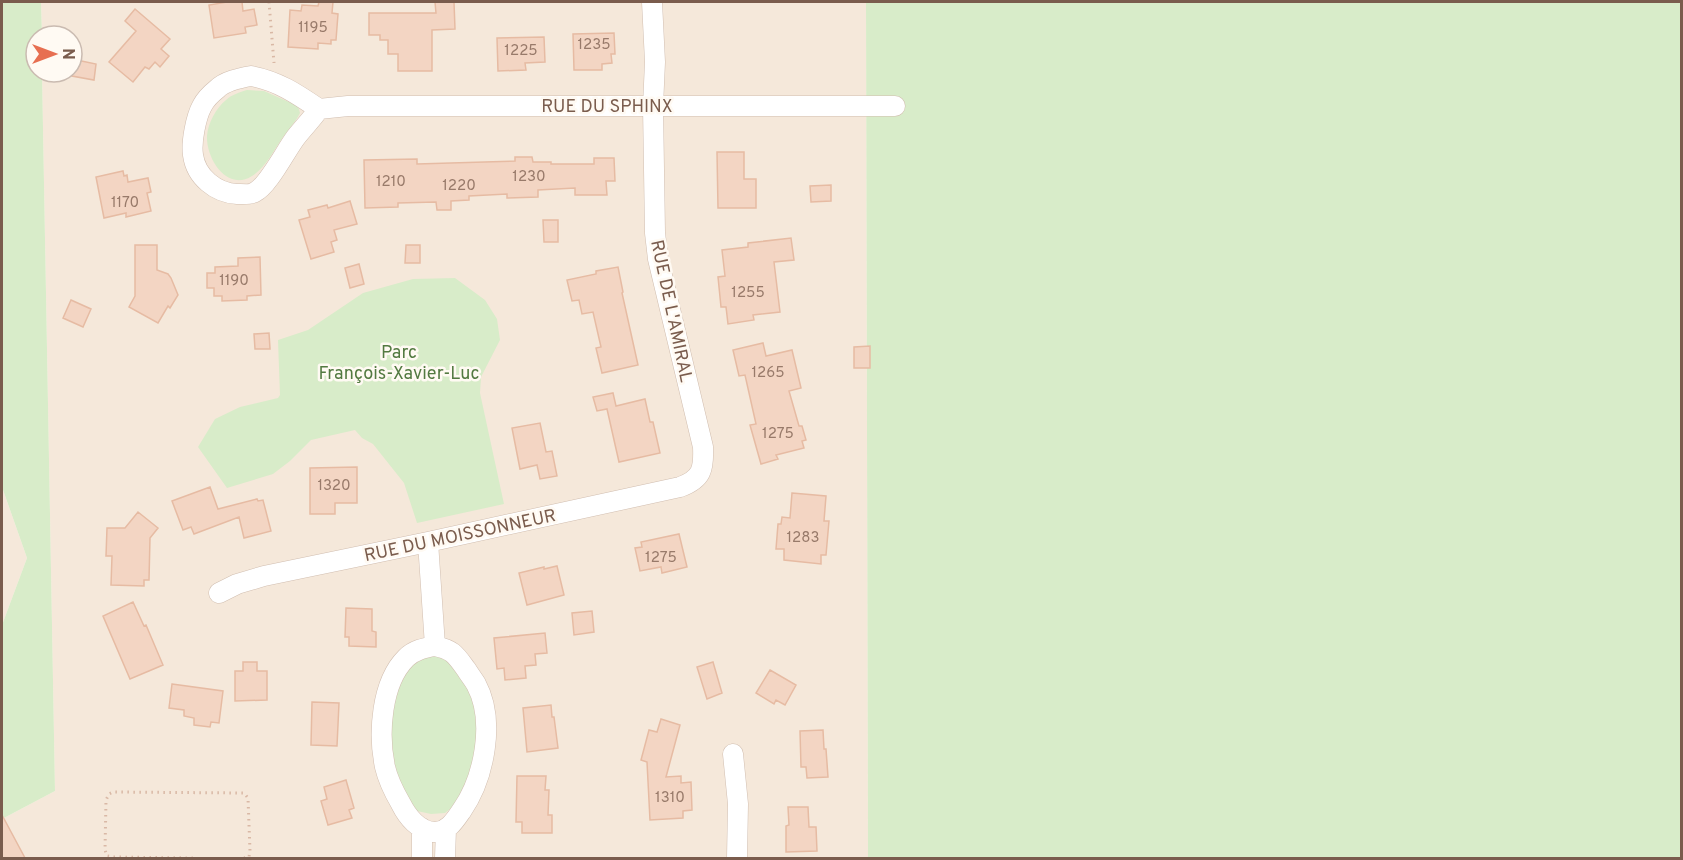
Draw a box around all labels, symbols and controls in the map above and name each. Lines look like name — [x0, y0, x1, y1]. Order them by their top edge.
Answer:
house number: 1195 — [298, 19, 328, 38]
north arrow — [24, 24, 84, 84]
house number: 1235 — [577, 36, 611, 55]
house number: 1225 — [504, 42, 538, 61]
text: N — [57, 48, 77, 60]
street label: RUE DU SPHINX — [541, 96, 673, 119]
house number: 1230 — [512, 168, 546, 187]
house number: 1210 — [376, 173, 406, 192]
house number: 1220 — [442, 177, 476, 196]
house number: 1170 — [111, 194, 139, 213]
street label: RUE DE L'AMIRAL — [644, 238, 697, 385]
house number: 1190 — [219, 272, 249, 291]
house number: 1255 — [731, 284, 765, 303]
park label: Parc François-Xavier-Luc — [319, 342, 479, 386]
house number: 1265 — [751, 364, 785, 383]
house number: 1275 — [762, 425, 794, 444]
house number: 1320 — [317, 477, 351, 496]
street label: RUE DU MOISSONNEUR — [362, 505, 558, 568]
house number: 1283 — [787, 529, 819, 548]
house number: 1275 — [645, 549, 677, 568]
house number: 1310 — [655, 789, 685, 808]

